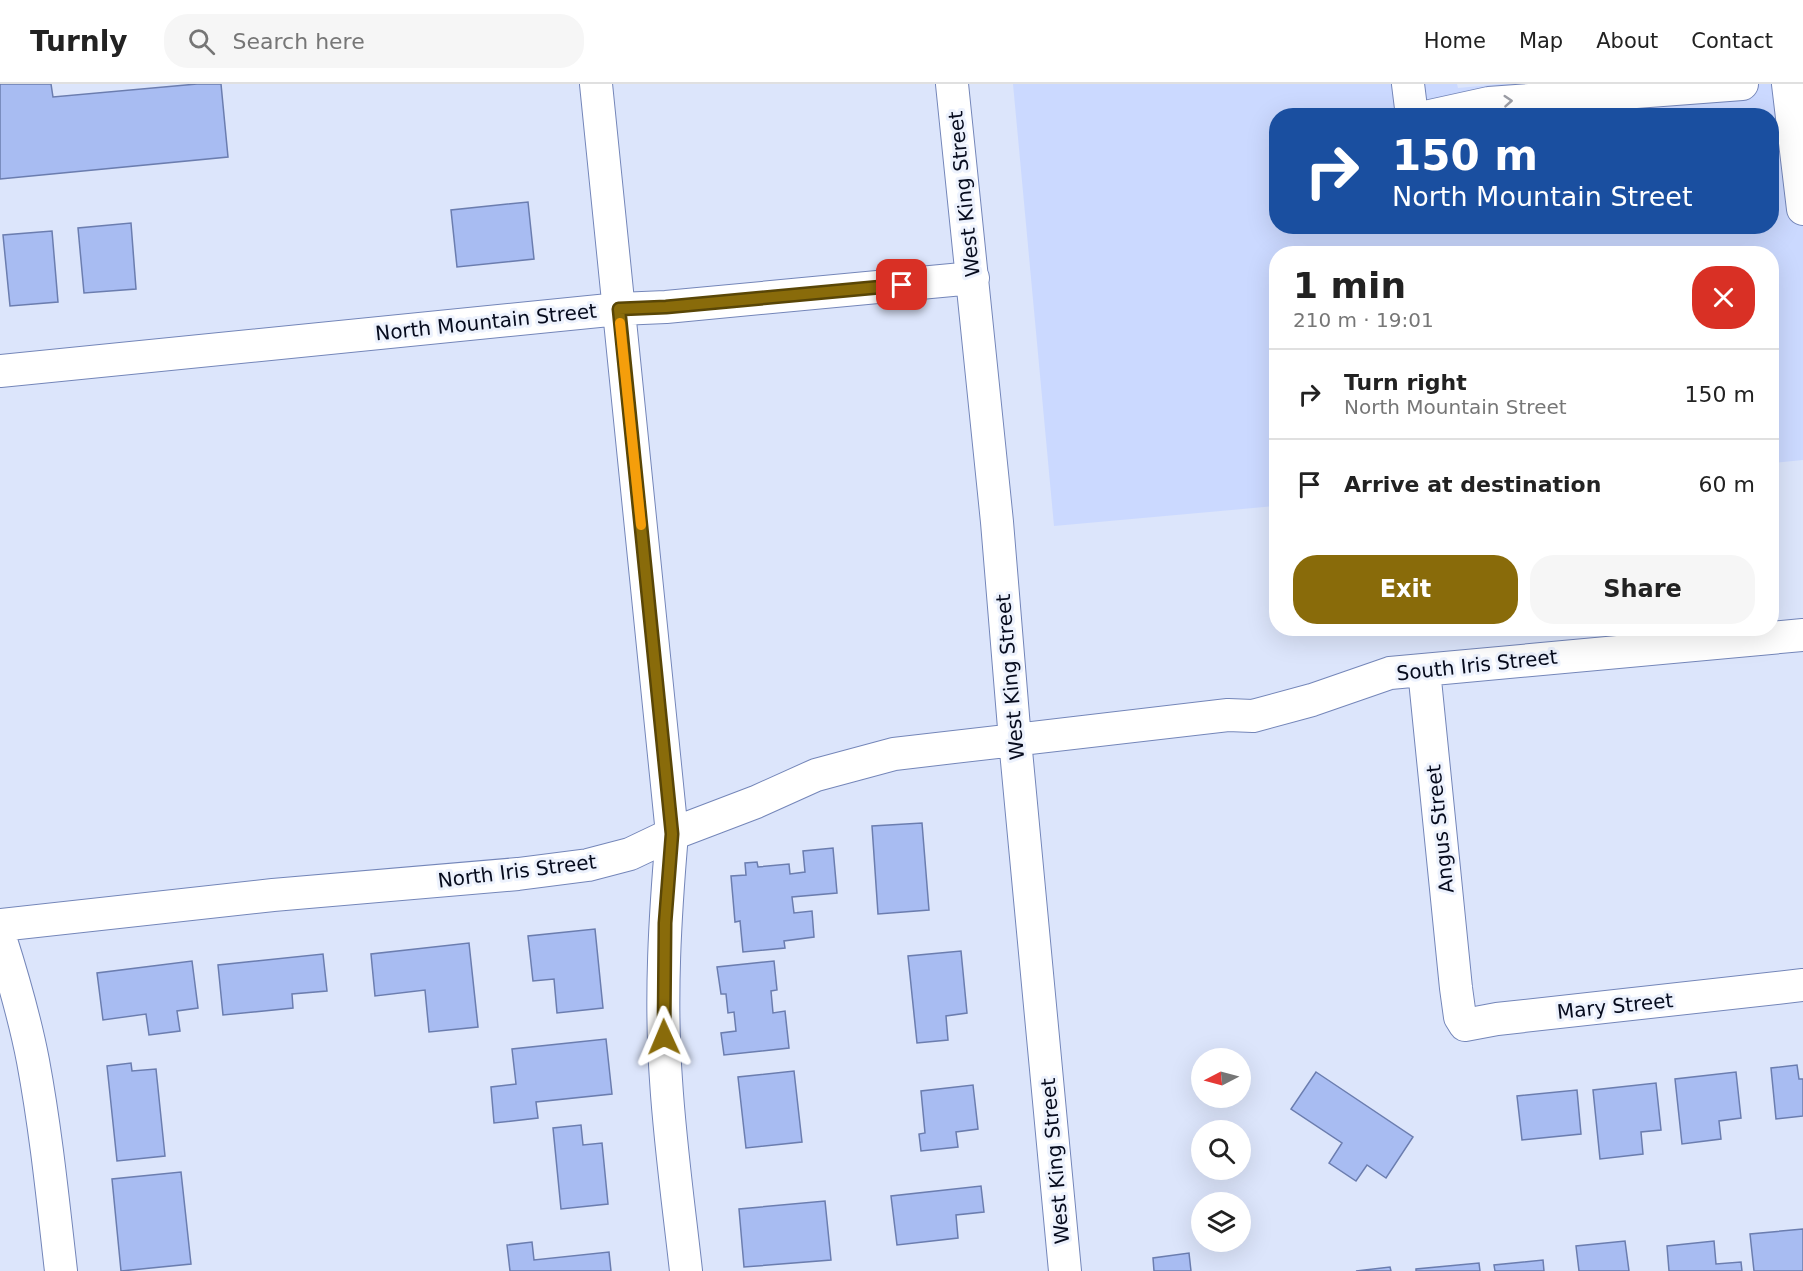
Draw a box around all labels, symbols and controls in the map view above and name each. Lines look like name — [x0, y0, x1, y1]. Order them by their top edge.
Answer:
search box — [164, 14, 584, 68]
text: Turnly — [30, 25, 128, 58]
icon: search — [185, 25, 218, 58]
text: Search here — [233, 29, 365, 54]
text: Home — [1424, 29, 1486, 53]
text: Map — [1519, 29, 1563, 53]
text: About — [1596, 29, 1658, 53]
text: Contact — [1691, 29, 1773, 53]
one-way arrow — [1503, 95, 1512, 108]
street label: West King Street — [943, 110, 985, 278]
text: 150 m — [1392, 131, 1538, 180]
icon: right — [1293, 132, 1371, 210]
text: North Mountain Street — [1392, 181, 1693, 212]
pin — [876, 259, 927, 310]
text: 1 min — [1293, 265, 1406, 306]
button: close — [1692, 266, 1755, 329]
icon: arrive — [885, 268, 918, 301]
street label: North Mountain Street — [374, 298, 598, 346]
text: 210 m · 19:01 — [1293, 308, 1434, 332]
text: Turn right — [1344, 370, 1467, 395]
icon: right — [1293, 378, 1326, 411]
text: 150 m — [1685, 382, 1755, 407]
text: North Mountain Street — [1344, 395, 1567, 419]
icon: arrive — [1293, 468, 1326, 501]
text: Arrive at destination — [1344, 472, 1601, 497]
text: 60 m — [1699, 472, 1755, 497]
button: Exit — [1293, 555, 1518, 624]
button: Share — [1530, 555, 1755, 624]
street label: West King Street — [991, 593, 1029, 761]
street label: South Iris Street — [1395, 645, 1559, 685]
street label: Angus Street — [1421, 763, 1459, 895]
street label: North Iris Street — [436, 849, 598, 893]
street label: Mary Street — [1556, 988, 1674, 1024]
position arrow — [632, 1005, 696, 1069]
north arrow — [1191, 1048, 1251, 1108]
map controls — [1191, 1048, 1251, 1252]
street label: West King Street — [1036, 1077, 1074, 1245]
button: search — [1191, 1120, 1251, 1180]
button: layers — [1191, 1192, 1251, 1252]

